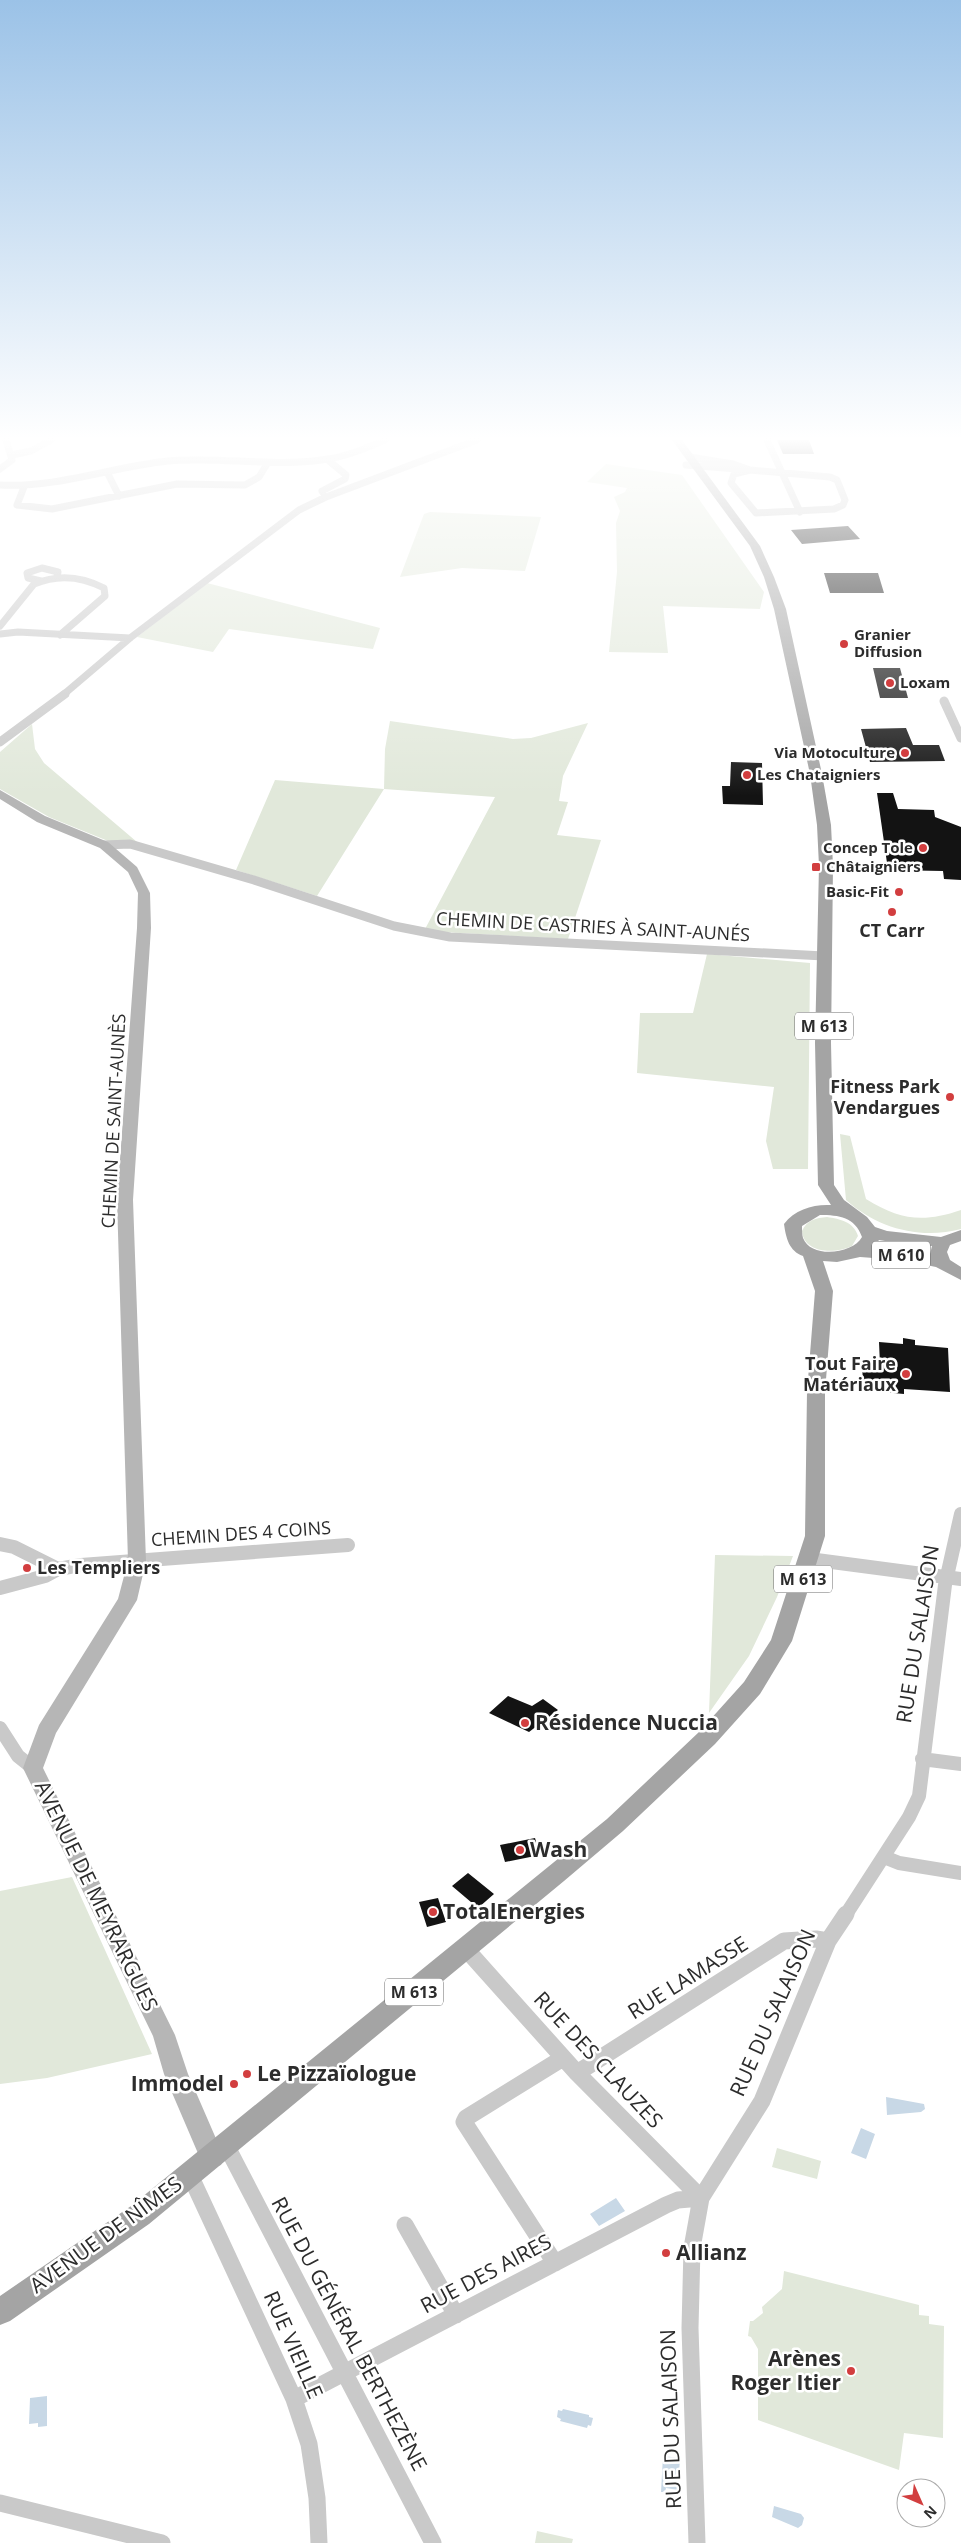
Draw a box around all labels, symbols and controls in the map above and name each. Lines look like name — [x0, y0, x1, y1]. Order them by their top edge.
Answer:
place label: Granier Diffusion — [854, 624, 922, 661]
marker: Granier Diffusion — [838, 638, 850, 650]
place label: Loxam — [900, 672, 950, 692]
marker: Loxam — [884, 677, 896, 689]
place label: Via Motoculture — [774, 742, 895, 762]
marker: Via Motoculture — [899, 747, 911, 759]
place label: Les Chataigniers — [757, 764, 880, 784]
marker: Les Chataigniers — [741, 769, 753, 781]
place label: Concep Tole — [823, 837, 913, 857]
marker: Concep Tole — [917, 842, 929, 854]
place label: Châtaigniers — [826, 856, 921, 876]
marker: Châtaigniers — [810, 861, 822, 873]
place label: Basic-Fit — [826, 881, 889, 901]
marker: Basic-Fit — [893, 886, 905, 898]
street label: CHEMIN DE CASTRIES À SAINT-AUNÉS — [435, 906, 751, 946]
marker: CT Carr — [886, 906, 898, 918]
place label: CT Carr — [859, 918, 925, 942]
road number: M 613 — [795, 1012, 853, 1040]
street label: CHEMIN DE SAINT-AUNÈS — [95, 1013, 131, 1229]
place label: Fitness Park Vendargues — [830, 1074, 941, 1119]
marker: Fitness Park Vendargues — [944, 1091, 956, 1103]
road number: M 610 — [872, 1242, 930, 1268]
place label: Tout Faire Matériaux — [803, 1351, 897, 1396]
marker: Tout Faire Matériaux — [900, 1368, 912, 1380]
street label: CHEMIN DES 4 COINS — [150, 1515, 332, 1551]
street label: RUE DU SALAISON — [889, 1543, 945, 1725]
place label: Les Templiers — [37, 1555, 160, 1579]
marker: Les Templiers — [21, 1562, 33, 1574]
road number: M 613 — [774, 1566, 832, 1592]
place label: Résidence Nuccia — [535, 1708, 718, 1736]
marker: Résidence Nuccia — [519, 1717, 531, 1729]
street label: AVENUE DE MEYRARGUES — [29, 1776, 165, 2016]
place label: Wash — [530, 1835, 587, 1863]
marker: Wash — [514, 1844, 526, 1856]
place label: TotalEnergies — [443, 1897, 585, 1925]
marker: TotalEnergies — [427, 1906, 439, 1918]
street label: RUE DU SALAISON — [723, 1925, 821, 2100]
street label: RUE LAMASSE — [622, 1929, 753, 2025]
road number: M 613 — [385, 1978, 443, 2005]
street label: RUE DES CLAUZES — [528, 1985, 669, 2134]
place label: Le Pizzaïologue — [257, 2059, 416, 2087]
marker: Le Pizzaïologue — [241, 2068, 253, 2080]
place label: Immodel — [131, 2069, 224, 2097]
marker: Immodel — [228, 2078, 240, 2090]
street label: AVENUE DE NÎMES — [24, 2169, 187, 2299]
street label: RUE DU GÉNÉRAL BERTHEZÈNE — [266, 2192, 434, 2475]
street label: RUE DES AIRES — [415, 2227, 556, 2319]
place label: Allianz — [676, 2238, 746, 2266]
marker: Allianz — [660, 2247, 672, 2259]
street label: RUE VIEILLE — [258, 2286, 330, 2403]
street label: RUE DU SALAISON — [653, 2329, 687, 2509]
place label: Arènes Roger Itier — [730, 2344, 841, 2396]
marker: Arènes Roger Itier — [845, 2365, 857, 2377]
north arrow — [896, 2478, 946, 2528]
text: N — [920, 2502, 941, 2523]

